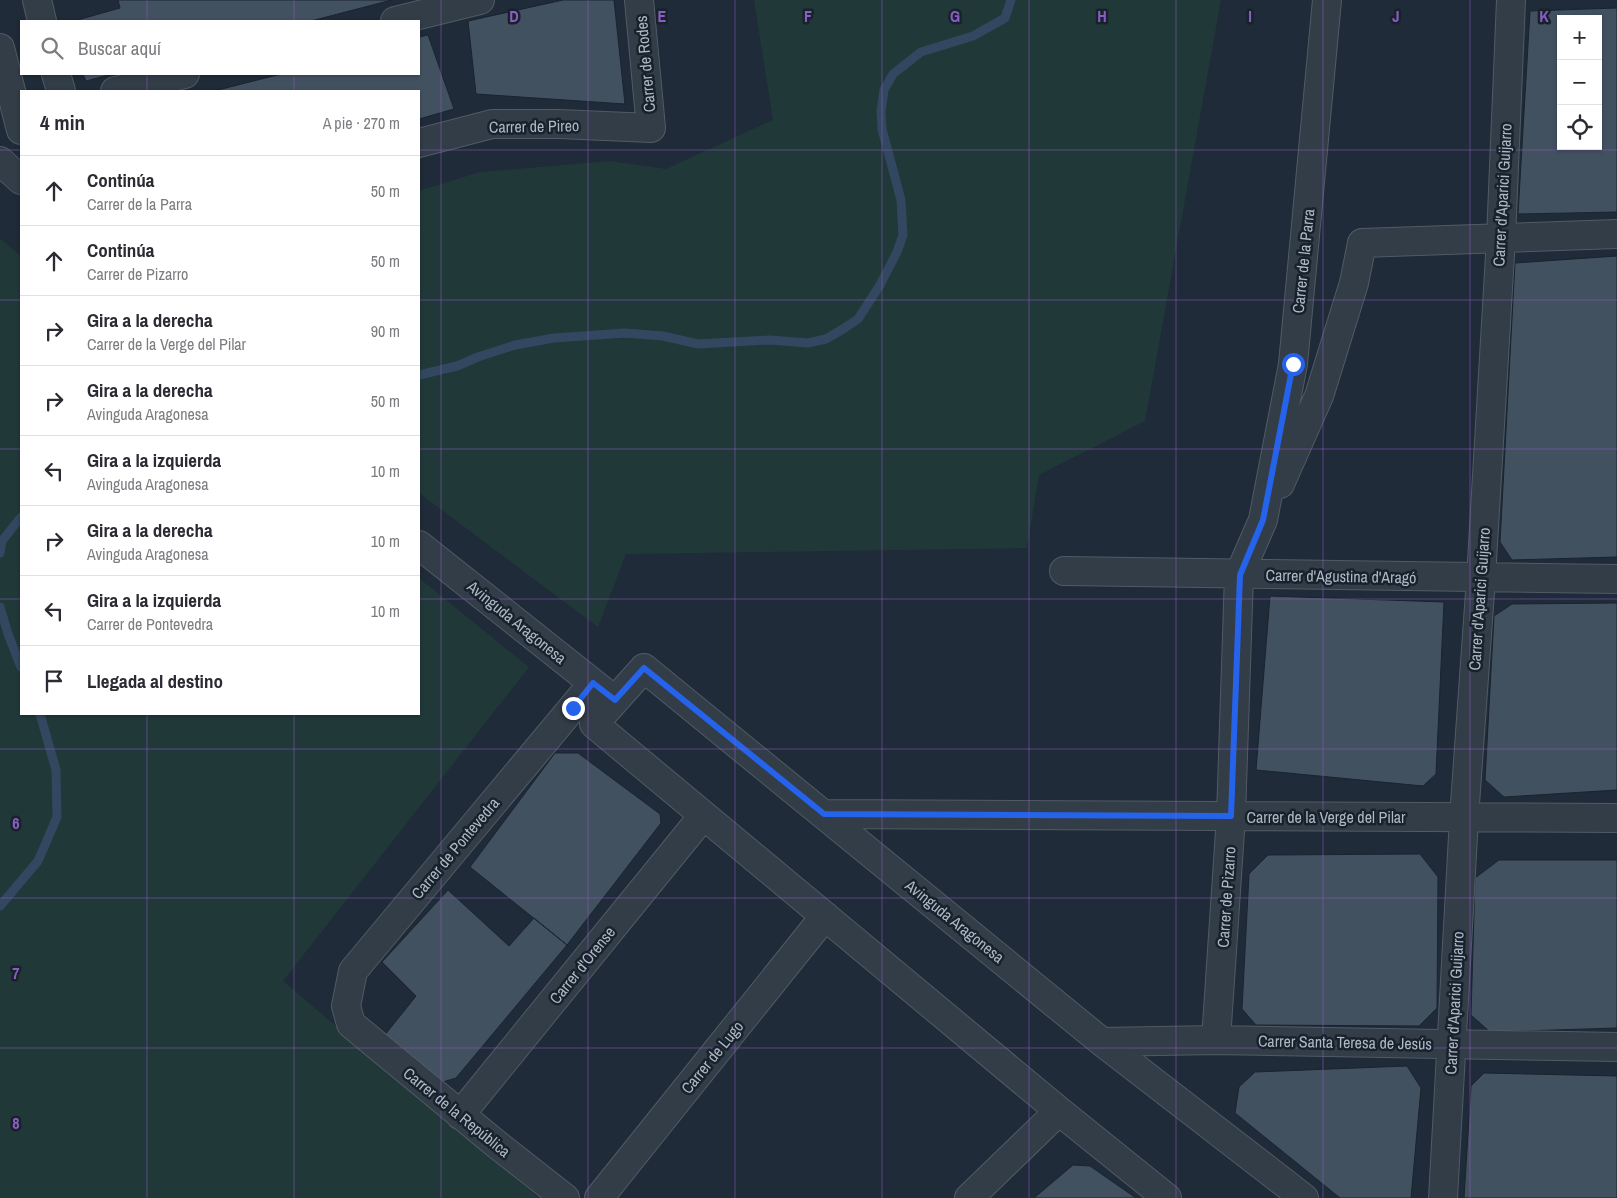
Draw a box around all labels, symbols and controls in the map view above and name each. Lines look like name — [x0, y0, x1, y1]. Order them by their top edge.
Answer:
text: D — [509, 5, 519, 27]
text: E — [658, 5, 667, 27]
text: F — [804, 5, 812, 27]
text: G — [950, 5, 960, 27]
text: H — [1097, 5, 1107, 27]
text: I — [1248, 5, 1252, 27]
text: J — [1392, 5, 1400, 27]
text: K — [1539, 5, 1549, 27]
street label: Carrer de Rodes — [630, 15, 660, 113]
map controls — [1557, 15, 1602, 150]
button: + — [1557, 15, 1602, 60]
search box — [20, 20, 420, 75]
icon: search — [38, 34, 66, 62]
text: Buscar aquí — [78, 35, 161, 61]
button: − — [1557, 60, 1602, 105]
button: locate — [1557, 105, 1602, 150]
text: 4 min — [40, 108, 85, 137]
text: A pie · 270 m — [323, 112, 400, 134]
street label: Carrer de Pireo — [489, 114, 579, 138]
street label: Carrer d'Aparici Guijarro — [1487, 123, 1517, 267]
text: Continúa — [87, 167, 155, 193]
icon: ahead — [40, 177, 68, 205]
text: 50 m — [371, 180, 400, 202]
text: Carrer de la Parra — [87, 193, 192, 215]
street label: Carrer de la Parra — [1287, 207, 1320, 314]
text: Continúa — [87, 237, 155, 263]
icon: ahead — [40, 247, 68, 275]
text: 50 m — [371, 250, 400, 272]
text: Carrer de Pizarro — [87, 263, 188, 285]
text: Gira a la derecha — [87, 307, 213, 333]
icon: right — [40, 317, 68, 345]
text: 90 m — [371, 320, 400, 342]
text: Carrer de la Verge del Pilar — [87, 333, 246, 355]
route start — [1282, 353, 1305, 376]
text: Gira a la derecha — [87, 377, 213, 403]
icon: right — [40, 387, 68, 415]
text: 50 m — [371, 390, 400, 412]
text: Avinguda Aragonesa — [87, 403, 209, 425]
text: Gira a la izquierda — [87, 447, 221, 473]
icon: left — [40, 457, 68, 485]
text: 10 m — [371, 460, 400, 482]
text: Avinguda Aragonesa — [87, 473, 209, 495]
text: Gira a la derecha — [87, 517, 213, 543]
icon: right — [40, 527, 68, 555]
street label: Carrer d'Aparici Guijarro — [1463, 527, 1495, 671]
text: 10 m — [371, 530, 400, 552]
text: Avinguda Aragonesa — [87, 543, 209, 565]
street label: Carrer d'Agustina d'Aragó — [1265, 564, 1417, 588]
street label: Avinguda Aragonesa — [462, 575, 572, 669]
text: Gira a la izquierda — [87, 587, 221, 613]
icon: left — [40, 597, 68, 625]
text: 10 m — [371, 600, 400, 622]
text: Carrer de Pontevedra — [87, 613, 213, 635]
icon: arrive — [40, 667, 68, 695]
text: Llegada al destino — [87, 668, 223, 694]
route end — [562, 697, 585, 720]
street label: Carrer de Pontevedra — [406, 792, 504, 903]
street label: Carrer de la Verge del Pilar — [1247, 806, 1406, 828]
text: 6 — [12, 812, 20, 834]
street label: Carrer de Pizarro — [1211, 846, 1241, 948]
street label: Avinguda Aragonesa — [900, 874, 1010, 968]
street label: Carrer d'Orense — [544, 922, 620, 1008]
street label: Carrer d'Aparici Guijarro — [1439, 931, 1469, 1075]
text: 7 — [12, 962, 20, 984]
street label: Carrer de Lugo — [676, 1016, 748, 1098]
street label: Carrer Santa Teresa de Jesús — [1258, 1029, 1432, 1055]
street label: Carrer de la República — [399, 1062, 516, 1163]
text: 8 — [12, 1112, 20, 1134]

